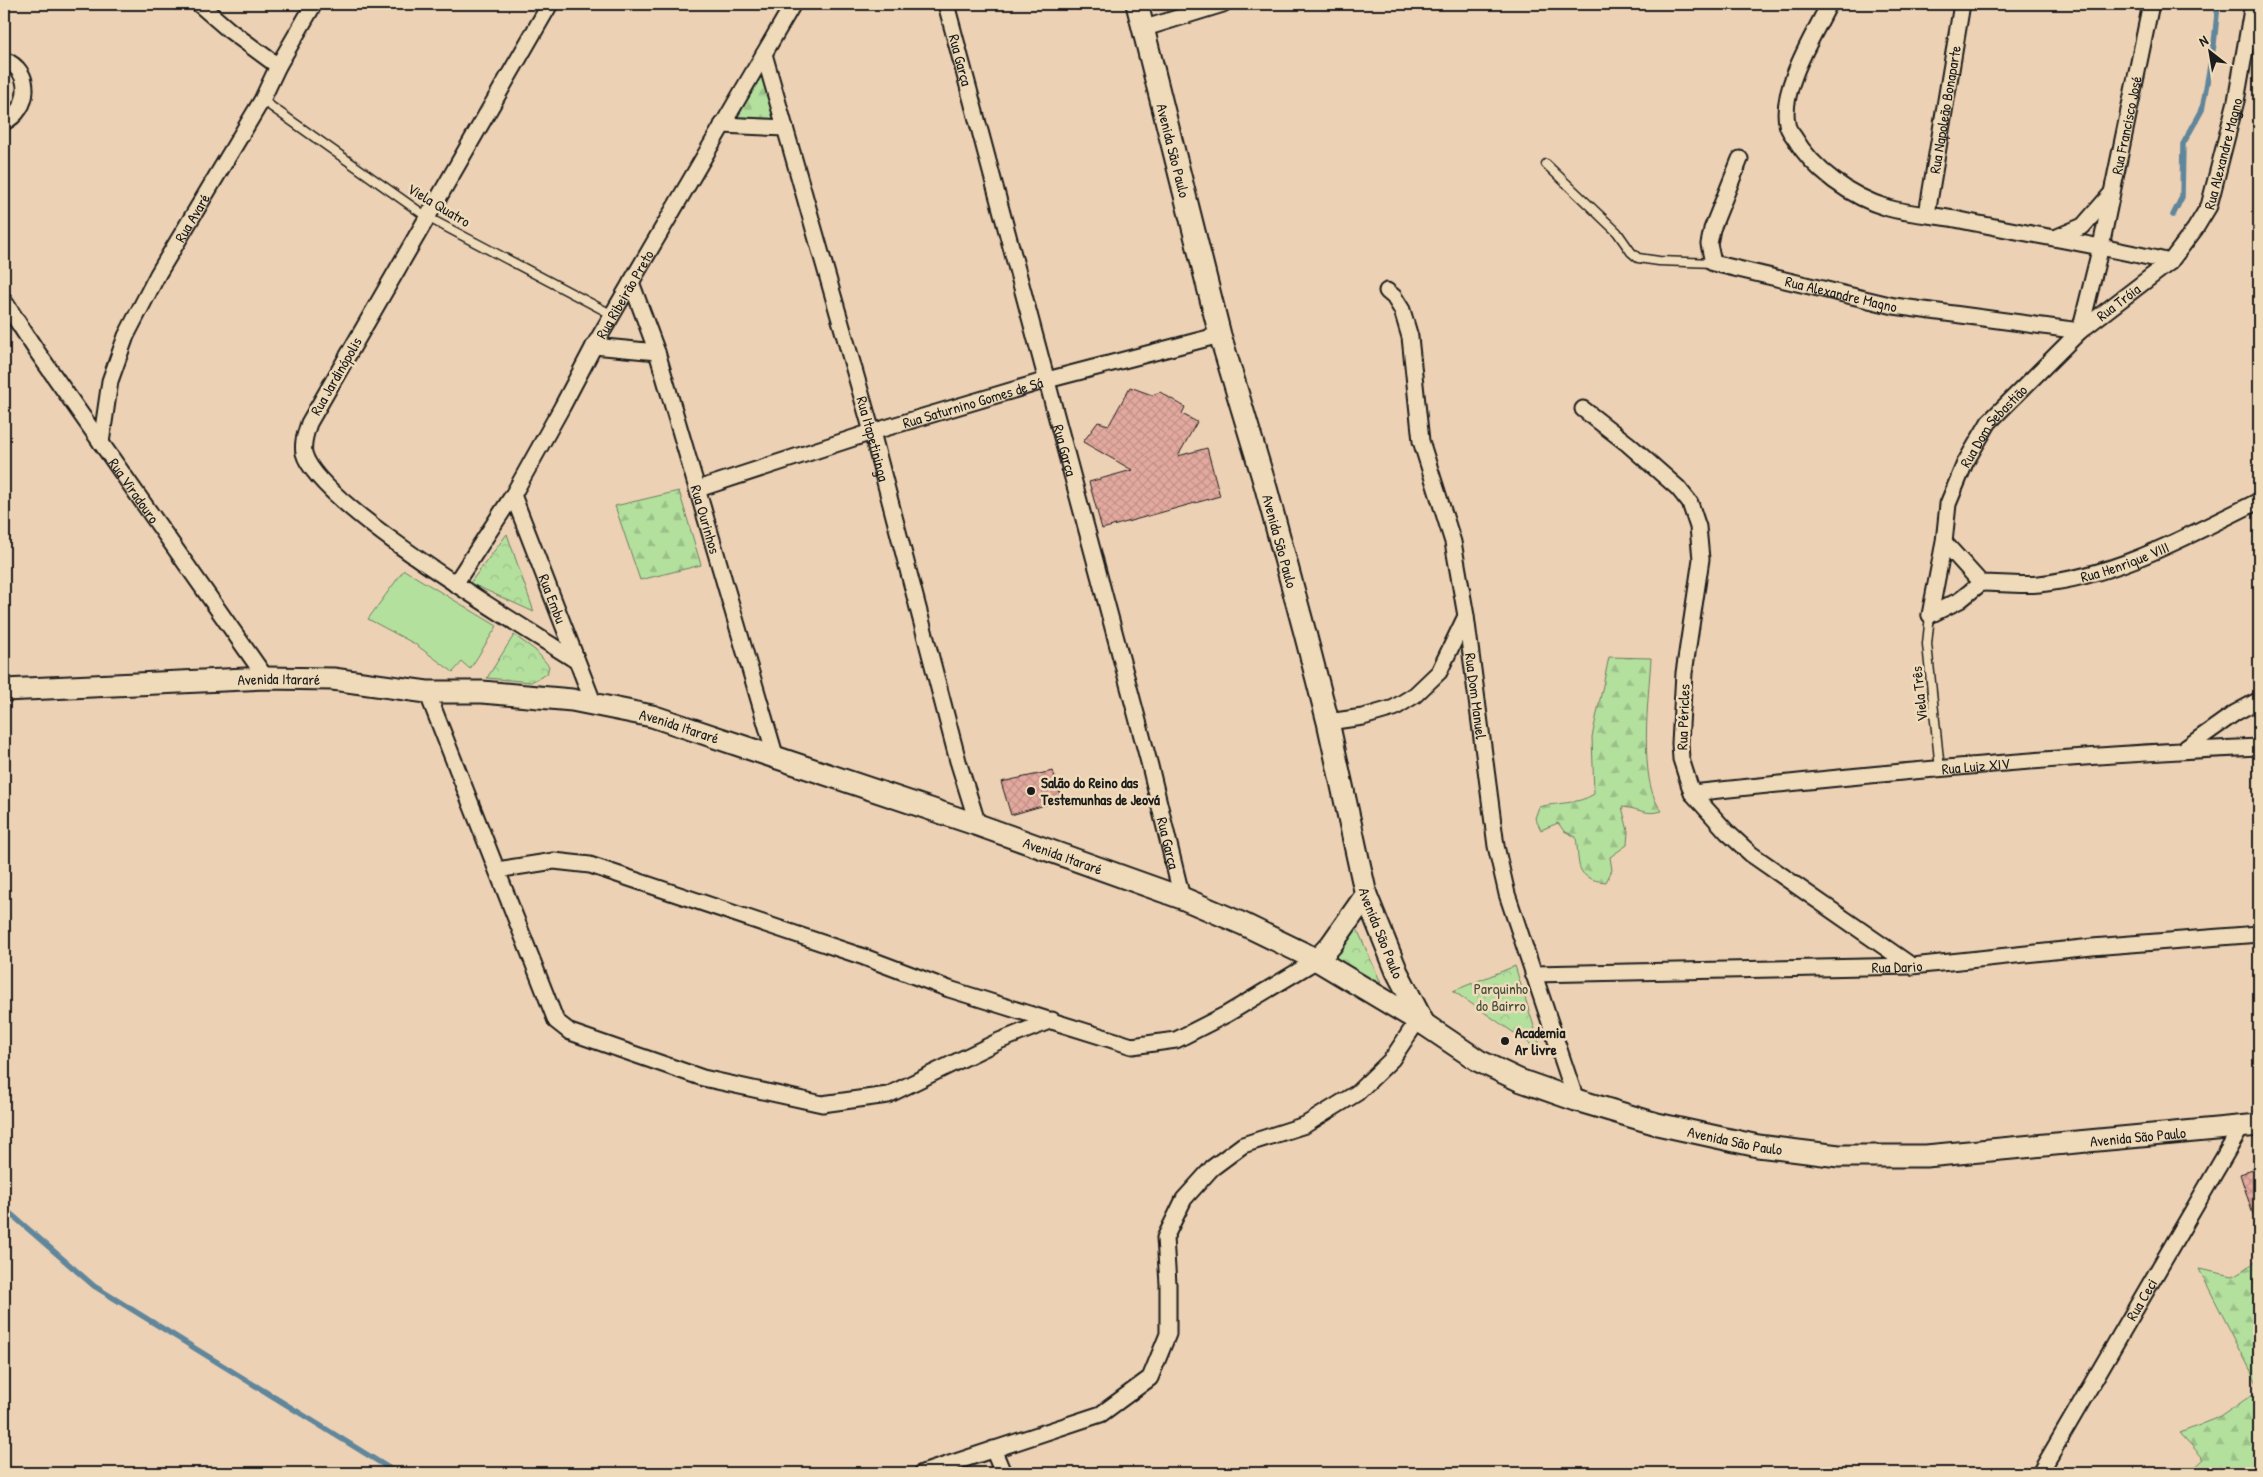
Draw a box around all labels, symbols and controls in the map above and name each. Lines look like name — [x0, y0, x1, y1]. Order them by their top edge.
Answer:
north arrow — [2186, 28, 2236, 78]
text: N — [2195, 30, 2212, 50]
street label: Rua Garça — [944, 32, 978, 88]
street label: Rua Napoleão Bonaparte — [1923, 44, 1965, 175]
street label: Rua Francisco José — [2106, 74, 2146, 176]
street label: Rua Alexandre Magno — [2198, 96, 2247, 212]
street label: Avenida São Paulo — [1152, 101, 1196, 200]
street label: Viela Quatro — [404, 178, 474, 232]
street label: Rua Avaré — [169, 189, 214, 246]
street label: Rua Ribeirão Preto — [590, 246, 658, 342]
street label: Rua Alexandre Magno — [1783, 270, 1899, 317]
street label: Rua Tróia — [2092, 278, 2144, 326]
street label: Rua Jardinópolis — [305, 333, 367, 419]
street label: Rua Saturnino Gomes de Sá — [900, 371, 1045, 433]
street label: Rua Dom Sebastião — [1954, 379, 2032, 471]
street label: Rua Itapetininga — [852, 394, 895, 484]
street label: Rua Garça — [1049, 422, 1082, 479]
street label: Rua Viradouro — [104, 454, 165, 527]
street label: Rua Ourinhos — [686, 482, 726, 556]
street label: Avenida São Paulo — [1258, 492, 1303, 590]
street label: Rua Henrique VIII — [2078, 536, 2172, 587]
street label: Rua Embu — [534, 571, 572, 626]
street label: Rua Dom Manuel — [1460, 652, 1492, 740]
street label: Viela Três — [1906, 665, 1932, 723]
street label: Avenida Itararé — [237, 667, 320, 690]
street label: Rua Péricles — [1671, 683, 1695, 750]
street label: Avenida Itararé — [638, 703, 722, 748]
street label: Rua Luiz XIV — [1941, 752, 2011, 779]
place label: Salão do Reino das Testemunhas de Jeová — [1040, 772, 1160, 810]
marker: Salão do Reino das Testemunhas de Jeová — [1025, 785, 1037, 797]
street label: Rua Garça — [1152, 815, 1185, 871]
street label: Avenida Itararé — [1020, 832, 1105, 879]
street label: Avenida São Paulo — [1354, 886, 1409, 982]
street label: Rua Dario — [1871, 954, 1923, 977]
park label: Parquinho do Bairro — [1474, 978, 1528, 1016]
place label: Academia Ar livre — [1515, 1022, 1565, 1060]
marker: Academia Ar livre — [1499, 1035, 1511, 1047]
street label: Avenida São Paulo — [1686, 1120, 1784, 1159]
street label: Avenida São Paulo — [2089, 1121, 2187, 1151]
street label: Rua Ceci — [2121, 1274, 2162, 1324]

